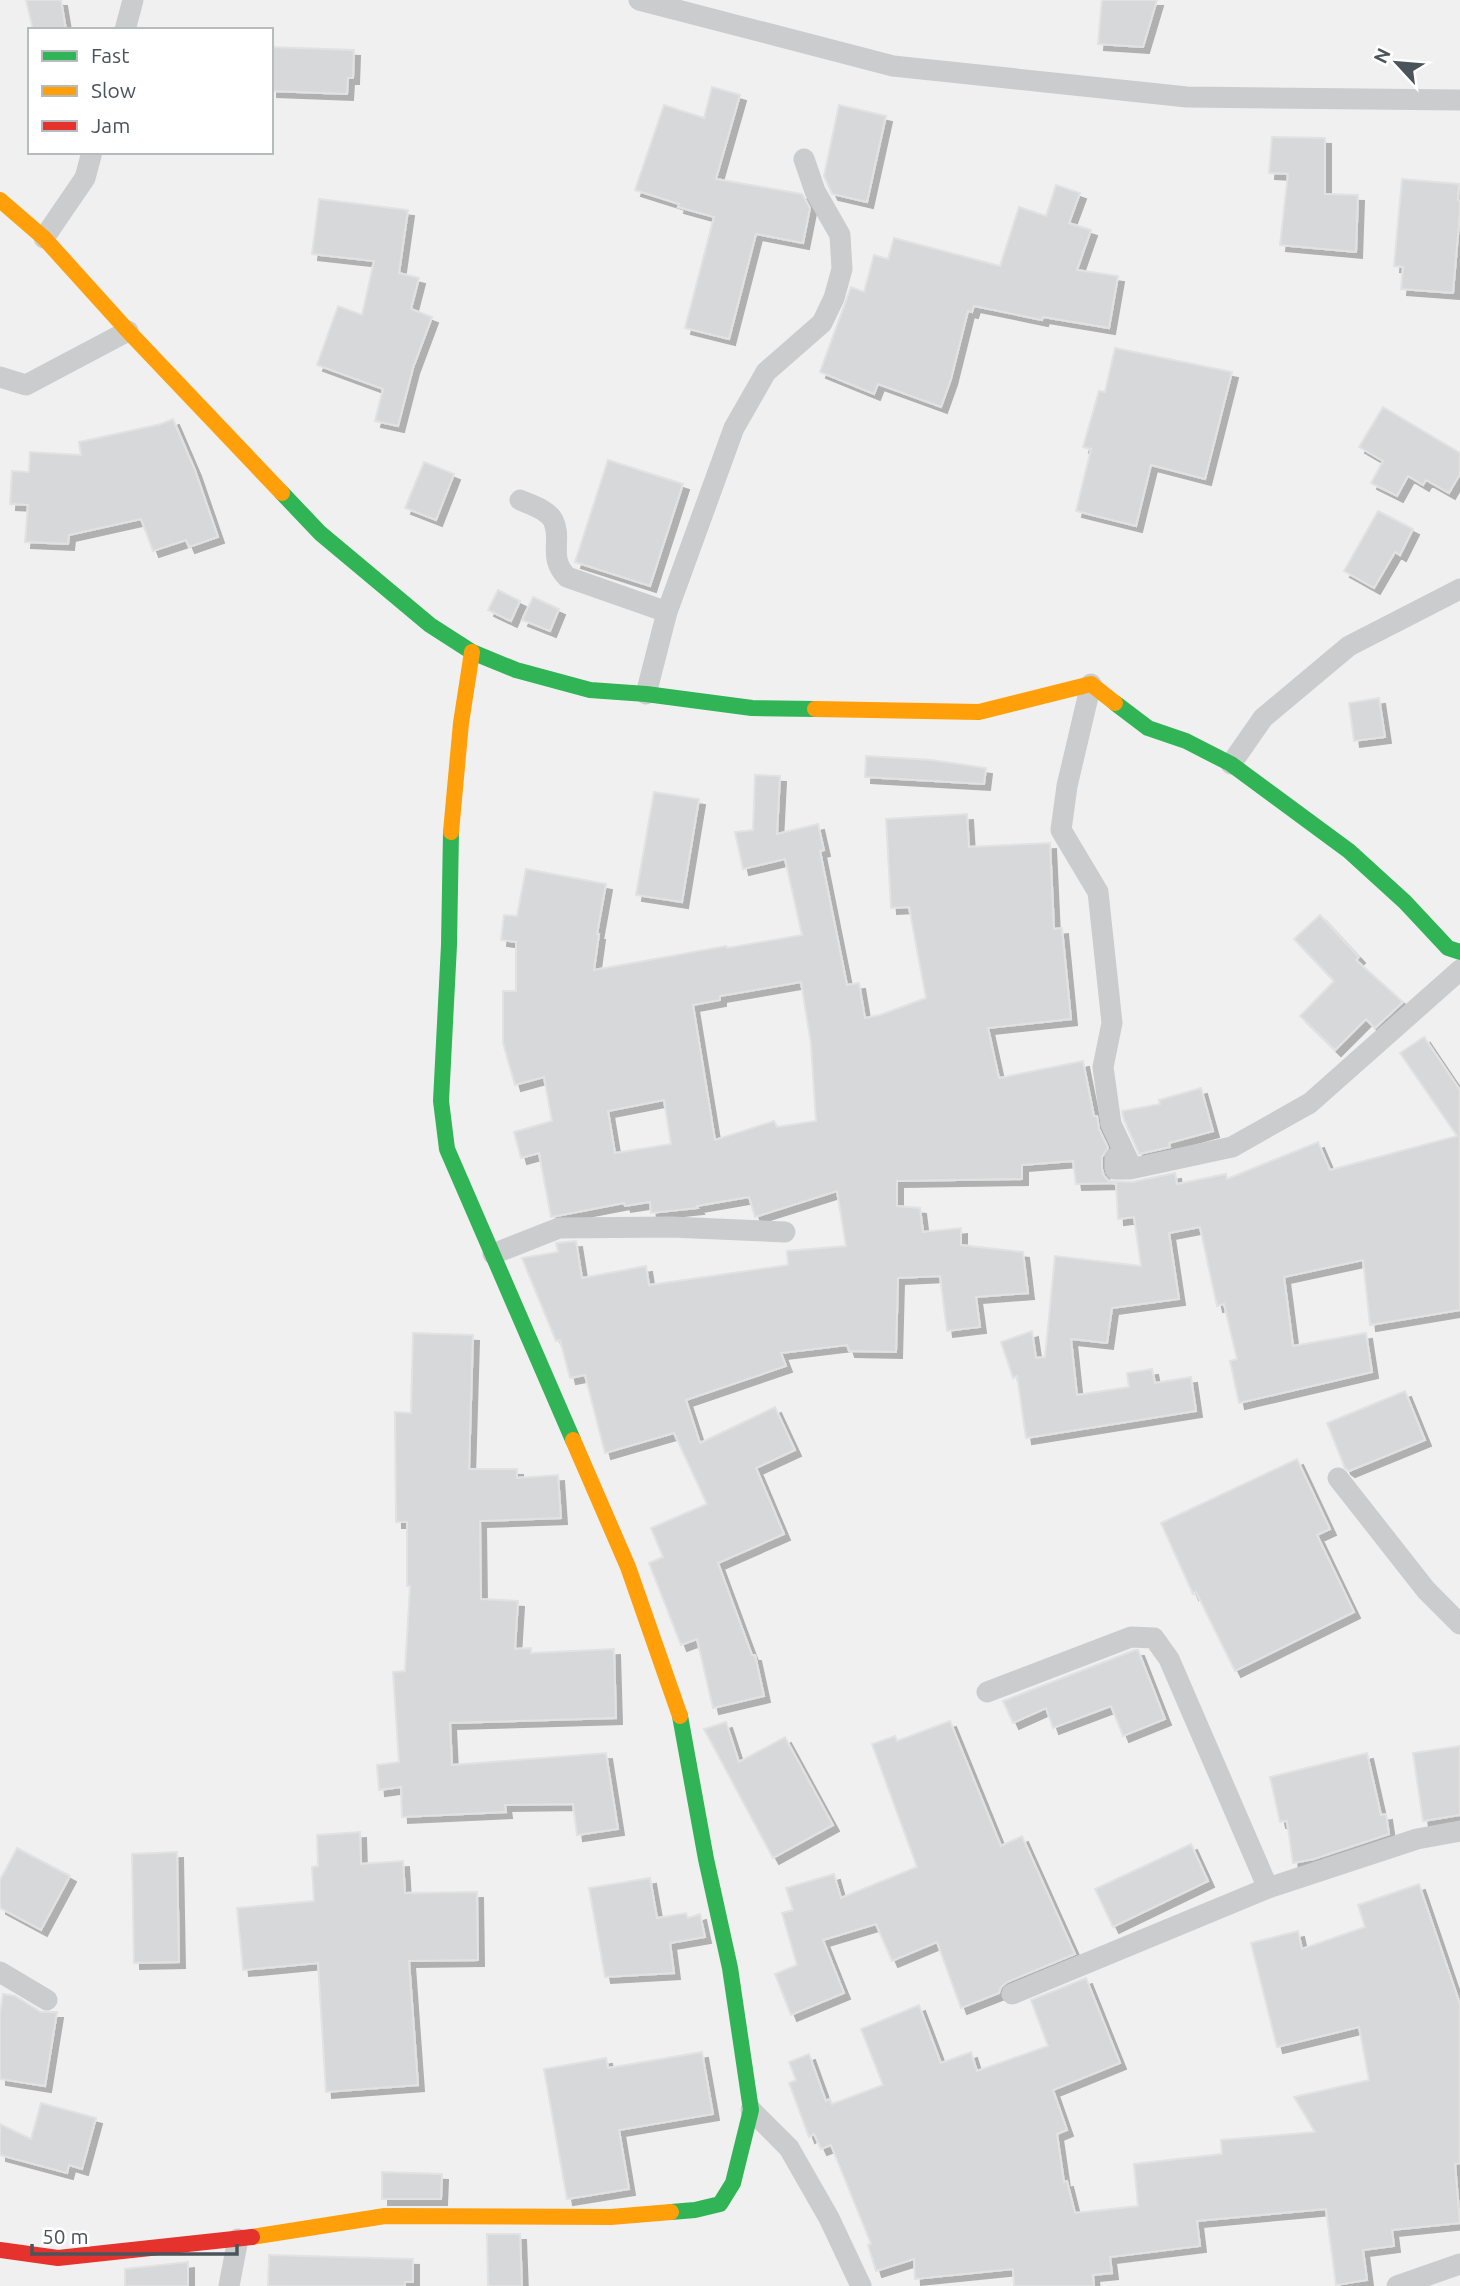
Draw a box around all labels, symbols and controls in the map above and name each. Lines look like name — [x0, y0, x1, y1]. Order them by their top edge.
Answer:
legend — [28, 28, 273, 154]
north arrow — [1362, 28, 1432, 98]
text: Fast — [91, 43, 129, 67]
text: N — [1369, 44, 1395, 67]
text: Slow — [91, 78, 136, 102]
text: Jam — [91, 113, 130, 137]
scale bar — [32, 2212, 236, 2256]
text: 50 m — [42, 2224, 89, 2248]

